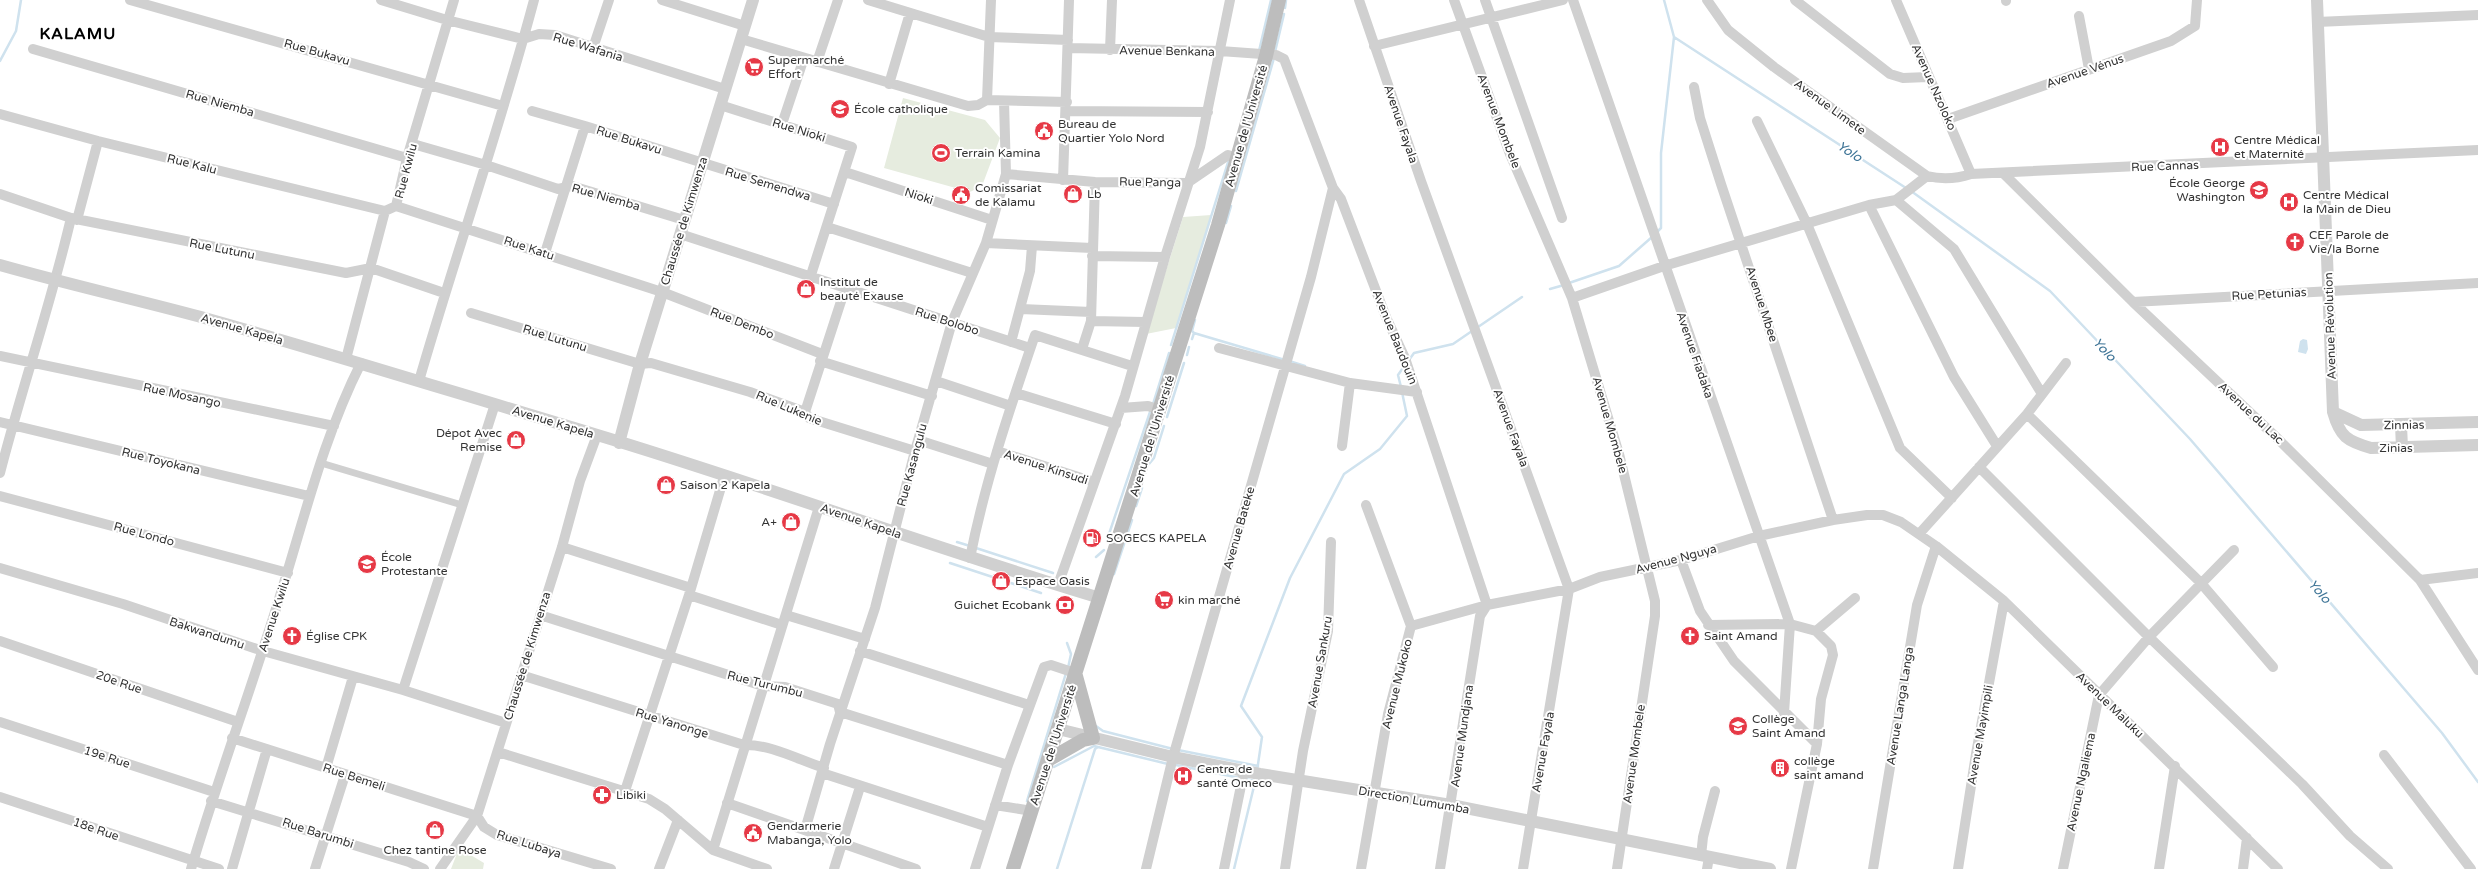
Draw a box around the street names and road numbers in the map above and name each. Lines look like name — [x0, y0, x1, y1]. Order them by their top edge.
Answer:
street label: Rue Wafania — [551, 30, 625, 64]
street label: Rue Bukavu — [282, 36, 352, 68]
street label: Avenue Nzoloko — [1909, 42, 1959, 132]
street label: Avenue Benkana — [1119, 43, 1215, 59]
street label: Avenue Vénus — [2044, 51, 2126, 91]
street label: Avenue de l’Université — [1222, 63, 1270, 189]
street label: Avenue Mombele — [1475, 72, 1524, 170]
street label: Avenue Limete — [1791, 76, 1869, 138]
street label: Avenue Fayala — [1381, 83, 1421, 165]
street label: Rue Niemba — [184, 87, 256, 119]
street label: Rue Nioki — [771, 115, 827, 145]
street label: Rue Bukavu — [594, 123, 664, 157]
street label: Rue Kwilu — [392, 142, 420, 200]
street label: Rue Kalu — [166, 151, 218, 177]
street label: Chaussée de Kimwenza — [658, 155, 710, 287]
street label: Rue Cannas — [2131, 158, 2199, 174]
street label: Rue Semendwa — [723, 164, 813, 204]
street label: Rue Panga — [1119, 174, 1181, 190]
street label: Rue Niemba — [570, 181, 642, 213]
street label: Nioki — [903, 185, 935, 207]
street label: Rue Katu — [502, 233, 556, 263]
street label: Rue Lutunu — [188, 236, 256, 262]
street label: Avenue Mbee — [1743, 264, 1781, 344]
street label: Avenue Révolution — [2321, 272, 2339, 380]
street label: Rue Petunias — [2231, 285, 2307, 303]
street label: Avenue Baudouin — [1370, 288, 1420, 386]
street label: Rue Dembo — [708, 304, 776, 342]
street label: Rue Bolobo — [913, 304, 981, 338]
street label: Avenue Fiadaka — [1674, 310, 1716, 400]
street label: Avenue Kapela — [199, 311, 285, 347]
street label: Rue Lutunu — [521, 322, 589, 354]
street label: Avenue de l’Université — [1127, 373, 1177, 498]
street label: Avenue Mombele — [1589, 375, 1631, 475]
street label: Avenue du Lac — [2215, 379, 2287, 447]
street label: Rue Mosango — [142, 380, 222, 410]
street label: Avenue Fayala — [1490, 387, 1532, 469]
street label: Rue Lukenie — [754, 388, 824, 428]
street label: Avenue Kapela — [510, 403, 596, 441]
street label: Zinnias — [2383, 418, 2425, 432]
street label: Rue Kasangulu — [894, 422, 930, 508]
street label: Zinias — [2379, 441, 2413, 455]
street label: Rue Toyokana — [120, 444, 202, 478]
street label: Avenue Kinsudi — [1002, 447, 1090, 487]
street label: Avenue Bateke — [1220, 485, 1258, 571]
street label: Avenue Kapela — [819, 501, 903, 541]
street label: Rue Londo — [112, 519, 176, 549]
street label: Avenue Nguya — [1634, 541, 1718, 577]
street label: Avenue Kwilu — [255, 576, 293, 654]
street label: Chaussée de Kimwenza — [501, 590, 553, 722]
street label: Bakwandumu — [168, 614, 246, 652]
street label: Avenue Sankuru — [1305, 615, 1335, 709]
street label: Avenue Mukoko — [1379, 638, 1415, 730]
street label: Avenue Langa Langa — [1884, 646, 1916, 766]
street label: 20e Rue — [94, 668, 144, 696]
street label: Rue Turumbu — [726, 668, 804, 700]
street label: Avenue Maluku — [2073, 669, 2147, 741]
street label: Avenue de l’Université — [1027, 683, 1079, 807]
street label: Avenue Mundjana — [1448, 684, 1476, 788]
street label: Avenue Mayimpili — [1964, 684, 1996, 786]
street label: Avenue Mombele — [1620, 703, 1648, 804]
street label: Rue Yanonge — [634, 705, 710, 741]
street label: Avenue Fayala — [1529, 710, 1557, 794]
street label: Avenue Ngaliema — [2064, 731, 2098, 833]
street label: 19e Rue — [82, 743, 132, 771]
street label: Rue Bemeli — [321, 760, 387, 794]
street label: Direction Lumumba — [1357, 783, 1471, 817]
street label: 18e Rue — [71, 815, 121, 843]
street label: Rue Barumbi — [280, 815, 356, 851]
street label: Rue Lubaya — [495, 827, 563, 861]

